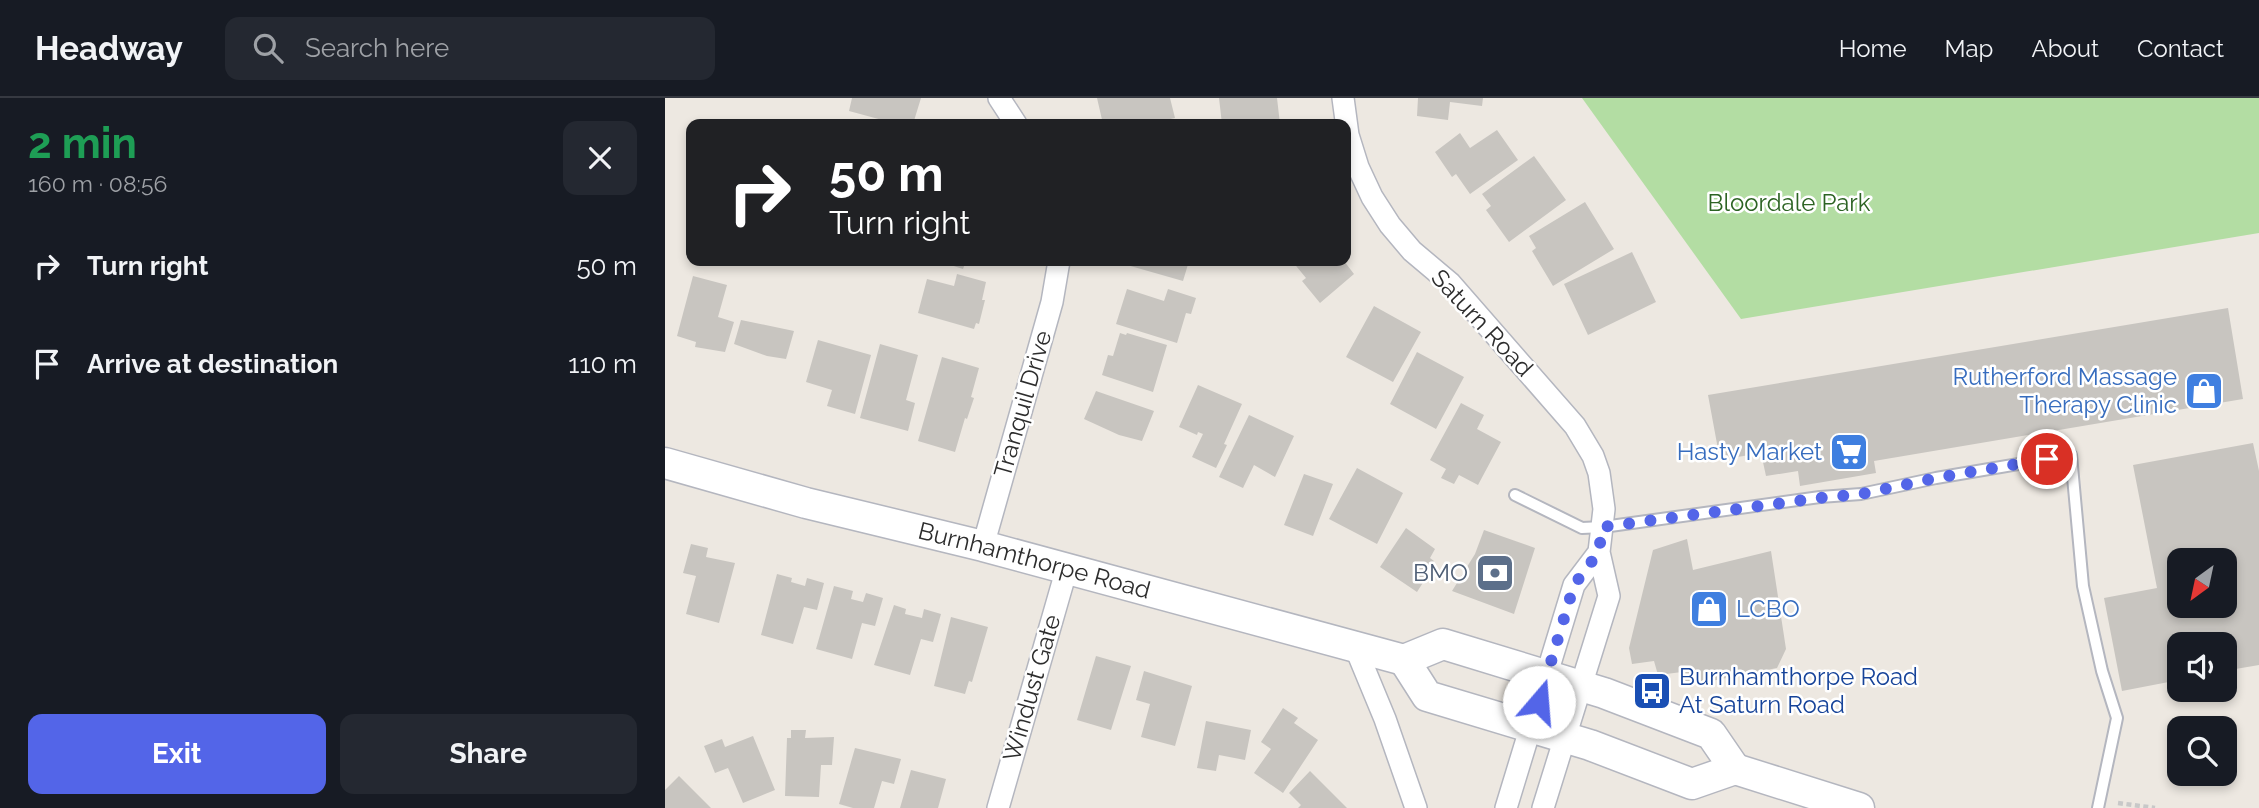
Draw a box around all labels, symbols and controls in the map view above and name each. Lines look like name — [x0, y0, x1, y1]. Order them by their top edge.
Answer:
search box — [225, 17, 715, 80]
text: Headway — [35, 29, 183, 68]
icon: search — [249, 29, 287, 67]
text: Search here — [305, 33, 449, 63]
text: Home — [1839, 34, 1907, 63]
text: Map — [1945, 34, 1993, 63]
text: About — [2031, 34, 2099, 63]
text: Contact — [2137, 34, 2224, 63]
text: 2 min — [28, 119, 137, 168]
button: close — [563, 121, 637, 195]
text: 50 m — [829, 145, 944, 202]
icon: right — [714, 147, 805, 238]
text: 160 m · 08:56 — [28, 170, 167, 197]
park label: Bloordale Park — [1708, 188, 1871, 217]
text: Turn right — [829, 204, 970, 241]
icon: right — [28, 247, 66, 285]
text: Turn right — [87, 251, 208, 281]
text: 50 m — [576, 251, 637, 281]
street label: Saturn Road — [1425, 263, 1539, 382]
street label: Tranquil Drive — [988, 327, 1057, 481]
icon: arrive — [28, 345, 66, 383]
text: Arrive at destination — [87, 349, 338, 379]
text: 110 m — [568, 349, 637, 379]
place label: Rutherford Massage Therapy Clinic — [1953, 362, 2177, 419]
shop icon: Rutherford Massage Therapy Clinic — [2183, 370, 2225, 412]
pin — [2017, 429, 2077, 489]
supermarket icon: Hasty Market — [1828, 431, 1870, 473]
place label: Hasty Market — [1677, 437, 1822, 466]
icon: arrive — [2028, 440, 2066, 478]
street label: Burnhamthorpe Road — [915, 516, 1154, 605]
north arrow — [2167, 548, 2237, 618]
map controls — [2167, 548, 2237, 786]
bank icon: BMO — [1474, 552, 1516, 594]
place label: BMO — [1413, 558, 1468, 587]
shop icon: LCBO — [1688, 588, 1730, 630]
place label: LCBO — [1736, 594, 1800, 623]
street label: Windust Gate — [997, 611, 1066, 765]
button: sound — [2167, 632, 2237, 702]
place label: Burnhamthorpe Road At Saturn Road — [1679, 662, 1918, 719]
position arrow — [1502, 665, 1576, 739]
bus stop icon: Burnhamthorpe Road At Saturn Road — [1631, 670, 1673, 712]
button: Exit — [28, 714, 326, 794]
button: Share — [340, 714, 637, 794]
button: search — [2167, 716, 2237, 786]

